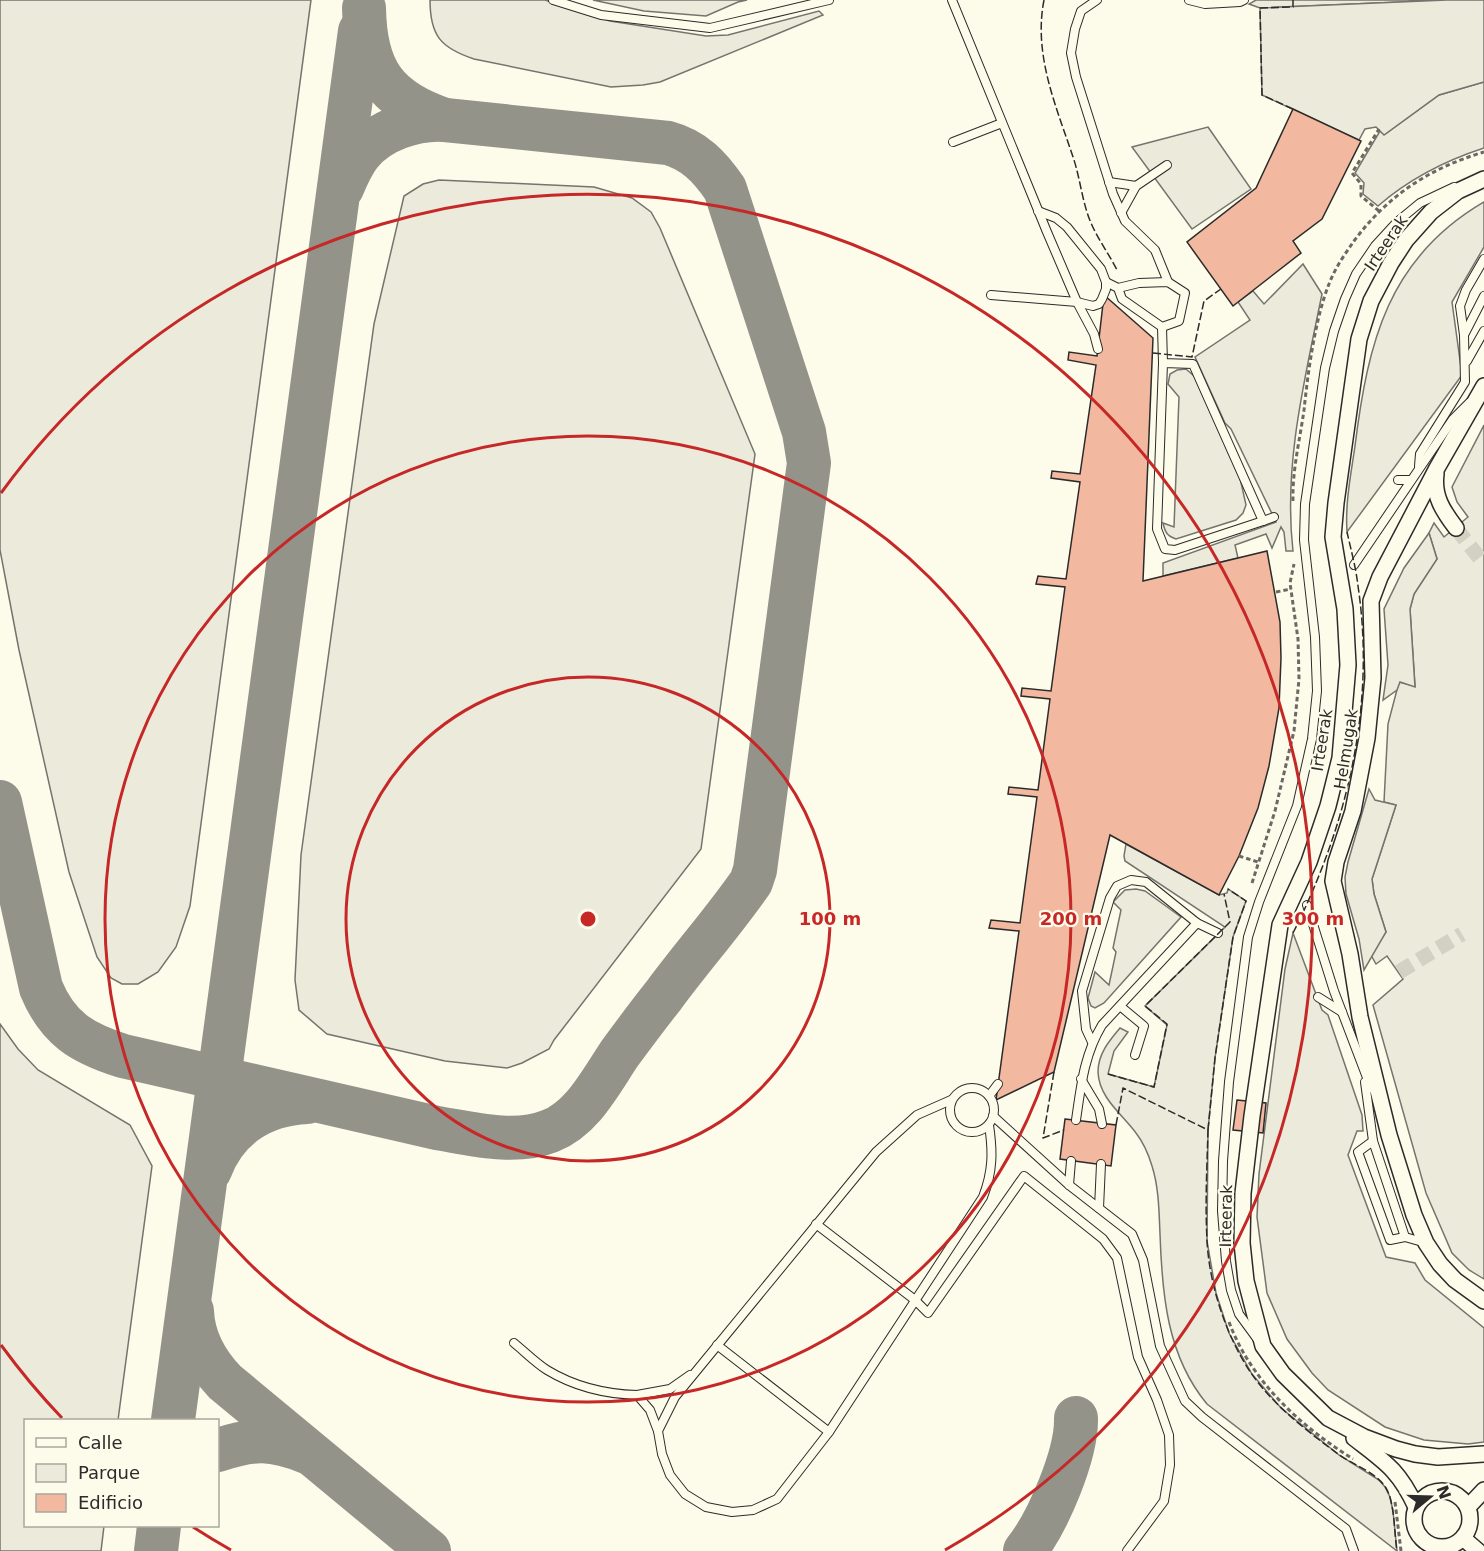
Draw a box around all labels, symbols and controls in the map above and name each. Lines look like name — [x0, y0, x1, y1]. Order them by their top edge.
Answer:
street label: Irteerak — [1361, 211, 1412, 274]
street label: Irteerak — [1308, 707, 1336, 773]
street label: Helmugak — [1330, 707, 1362, 791]
text: 100 m — [799, 908, 861, 929]
text: 200 m — [1040, 908, 1102, 929]
text: 300 m — [1282, 908, 1344, 929]
centre of rings — [578, 909, 598, 929]
street label: Irteerak — [1216, 1184, 1236, 1248]
legend — [24, 1419, 219, 1527]
text: Calle — [78, 1432, 123, 1453]
text: Parque — [78, 1462, 140, 1483]
north arrow — [1400, 1467, 1460, 1527]
text: N — [1433, 1483, 1455, 1502]
text: Edificio — [78, 1492, 143, 1513]

